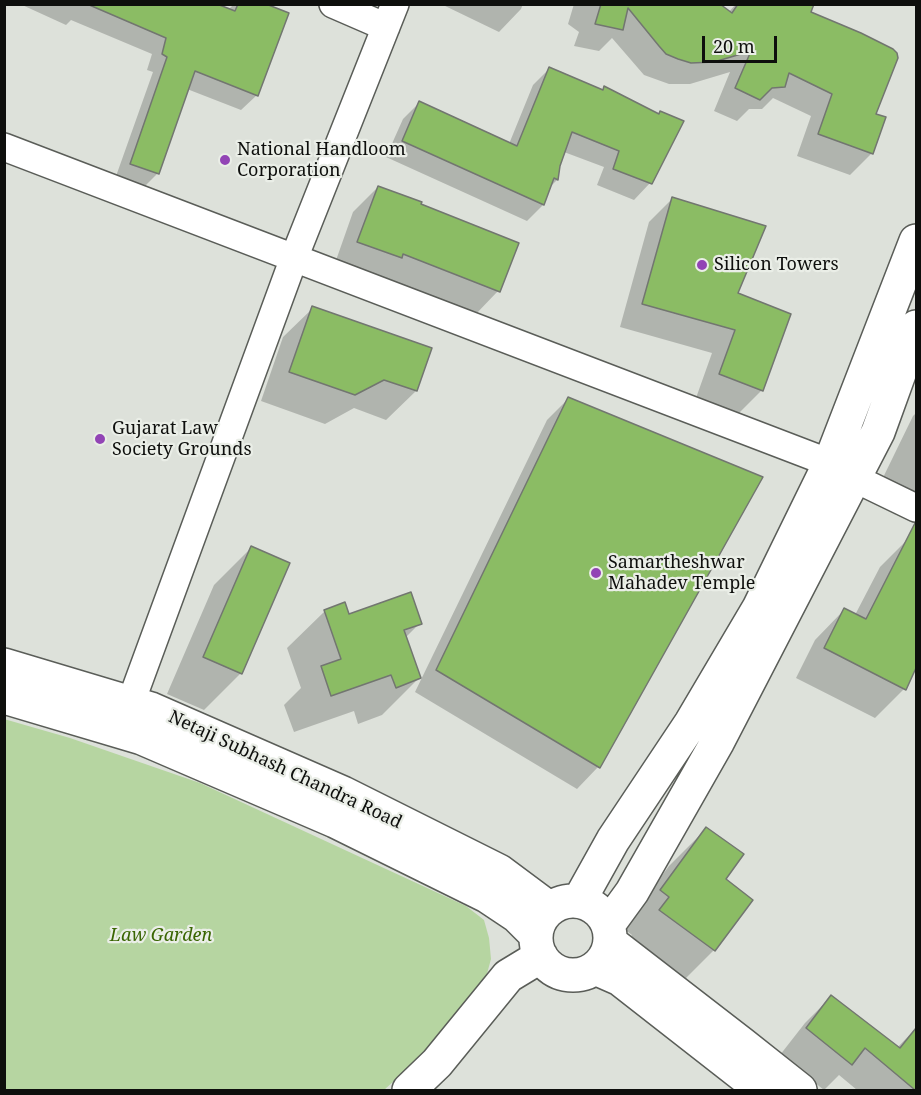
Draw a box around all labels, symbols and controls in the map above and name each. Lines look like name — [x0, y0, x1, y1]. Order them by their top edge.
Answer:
scale bar — [705, 24, 780, 62]
text: 20 m — [713, 34, 755, 58]
place label: National Handloom Corporation — [237, 139, 406, 182]
marker: National Handloom Corporation — [218, 153, 232, 167]
place label: Silicon Towers — [714, 254, 839, 276]
marker: Silicon Towers — [695, 258, 709, 272]
place label: Gujarat Law Society Grounds — [112, 418, 252, 460]
marker: Gujarat Law Society Grounds — [93, 432, 107, 446]
place label: Samartheshwar Mahadev Temple — [608, 552, 755, 594]
marker: Samartheshwar Mahadev Temple — [589, 566, 603, 580]
street label: Netaji Subhash Chandra Road — [165, 706, 405, 834]
park label: Law Garden — [110, 925, 212, 947]

